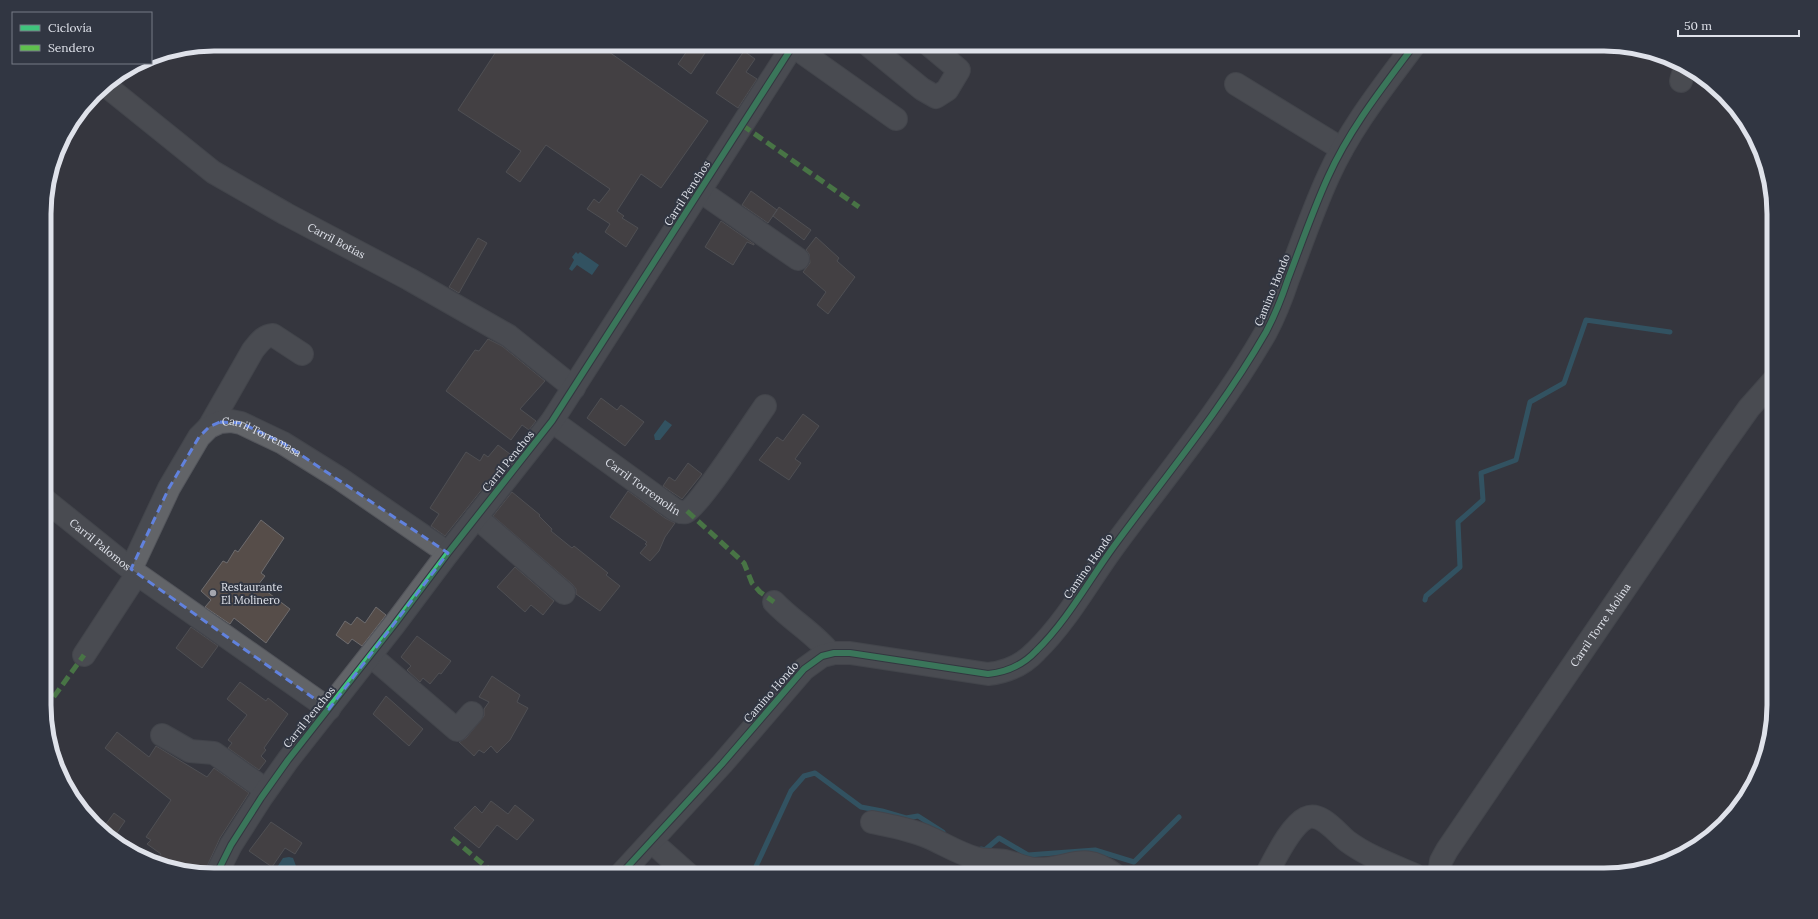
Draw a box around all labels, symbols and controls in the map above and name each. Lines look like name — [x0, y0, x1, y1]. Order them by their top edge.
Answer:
legend — [12, 12, 152, 64]
scale bar — [1678, 12, 1799, 38]
text: 50 m — [1684, 18, 1712, 33]
text: Ciclovía — [48, 20, 92, 35]
text: Sendero — [48, 40, 94, 55]
street label: Carril Penchos — [661, 158, 713, 228]
street label: Carril Botías — [305, 220, 368, 262]
street label: Camino Hondo — [1251, 252, 1293, 328]
street label: Carril Torremasa — [221, 414, 305, 460]
street label: Carril Penchos — [479, 427, 537, 495]
street label: Carril Torremolín — [602, 455, 683, 518]
street label: Carril Palomos — [67, 516, 134, 573]
street label: Camino Hondo — [1060, 531, 1116, 601]
place label: Restaurante El Molinero — [221, 580, 283, 607]
street label: Carril Torre Molina — [1567, 580, 1634, 669]
marker: Restaurante El Molinero — [208, 588, 218, 598]
street label: Camino Hondo — [741, 658, 801, 726]
street label: Carril Penchos — [280, 683, 338, 751]

